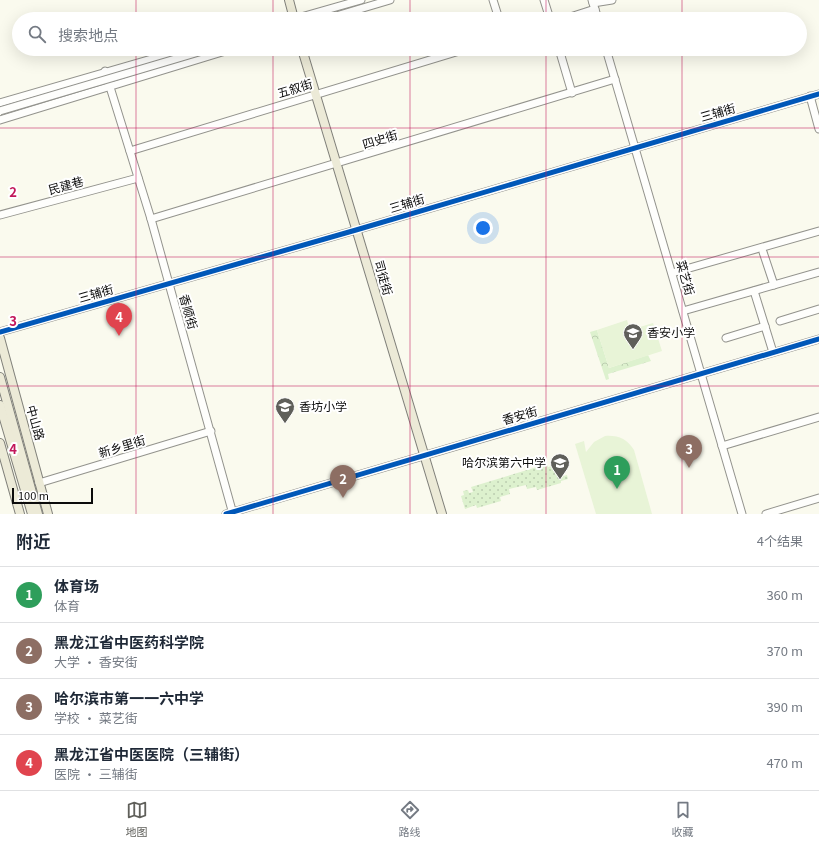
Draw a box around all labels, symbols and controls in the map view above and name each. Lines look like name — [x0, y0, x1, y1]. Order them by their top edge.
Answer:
search box — [12, 12, 807, 56]
icon: search — [26, 23, 48, 45]
text: 搜索地点 — [58, 24, 118, 45]
street label: 五叙街 — [275, 74, 314, 101]
street label: 三辅街 — [698, 98, 737, 125]
street label: 四史街 — [360, 125, 399, 152]
street label: 民建巷 — [46, 172, 85, 197]
text: 2 — [9, 182, 17, 201]
street label: 三辅街 — [387, 189, 426, 216]
your location — [473, 218, 493, 238]
street label: 司徒街 — [371, 258, 398, 297]
street label: 菜艺街 — [673, 258, 700, 297]
street label: 三辅街 — [76, 279, 115, 306]
street label: 香顺街 — [176, 292, 203, 331]
pin: 4 — [106, 303, 132, 336]
text: 3 — [9, 311, 17, 330]
school or university icon: 香安小学 — [622, 322, 644, 350]
place label: 香安小学 — [647, 323, 695, 340]
school or university icon: 香坊小学 — [274, 396, 296, 424]
place label: 香坊小学 — [299, 397, 347, 414]
street label: 香安街 — [500, 401, 539, 428]
street label: 中山路 — [23, 403, 50, 442]
street label: 新乡里街 — [96, 430, 147, 461]
pin: 3 — [676, 435, 702, 468]
text: 4 — [9, 439, 17, 458]
school or university icon: 哈尔滨第六中学 — [549, 452, 571, 480]
place label: 哈尔滨第六中学 — [462, 453, 546, 470]
pin: 1 — [604, 456, 630, 489]
pin: 2 — [330, 465, 356, 498]
scale bar — [12, 486, 93, 505]
text: 100 m — [18, 487, 49, 503]
text: 附近 — [16, 528, 50, 553]
text: 4个结果 — [757, 531, 803, 550]
text: 体育场 — [54, 575, 99, 596]
text: 1 — [25, 585, 33, 604]
text: 360 m — [766, 585, 803, 604]
text: 体育 — [54, 596, 80, 615]
text: 黑龙江省中医药科学院 — [54, 631, 204, 652]
text: 2 — [25, 641, 33, 660]
text: 370 m — [766, 641, 803, 660]
text: 大学 · 香安街 — [54, 652, 138, 671]
text: 哈尔滨市第一一六中学 — [54, 687, 204, 708]
text: 3 — [25, 697, 33, 716]
text: 390 m — [766, 697, 803, 716]
text: 学校 · 菜艺街 — [54, 708, 138, 727]
text: 黑龙江省中医医院（三辅街） — [54, 743, 249, 764]
text: 4 — [25, 753, 33, 772]
text: 470 m — [766, 753, 803, 772]
text: 医院 · 三辅街 — [54, 764, 138, 783]
tab: 地图 — [126, 799, 148, 839]
tab: 路线 — [399, 799, 421, 839]
tab: 收藏 — [672, 799, 694, 839]

